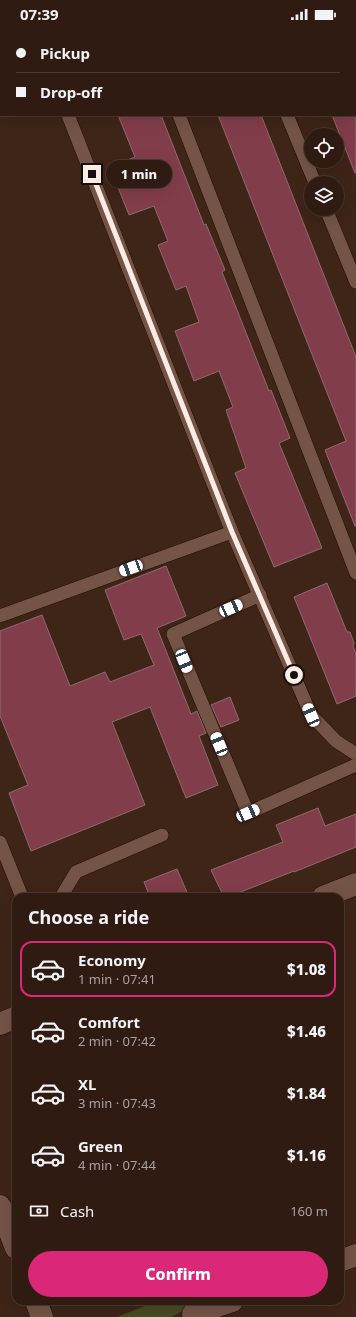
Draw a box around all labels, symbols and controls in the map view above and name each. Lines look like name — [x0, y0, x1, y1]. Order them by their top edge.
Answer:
text: 07:39 — [20, 4, 59, 24]
text: Pickup — [40, 43, 90, 63]
text: Drop-off — [40, 82, 102, 102]
map controls — [304, 128, 344, 216]
button: locate — [304, 128, 344, 168]
callout: 1 min — [106, 160, 172, 188]
route end — [83, 165, 101, 183]
text: 1 min — [121, 165, 157, 183]
button: layers — [304, 176, 344, 216]
car — [118, 558, 144, 578]
car — [218, 598, 244, 618]
car — [174, 648, 194, 674]
route start — [285, 666, 303, 684]
car — [301, 702, 321, 728]
car — [209, 731, 229, 757]
car — [235, 803, 261, 823]
text: Choose a ride — [28, 905, 149, 929]
text: Economy — [78, 950, 146, 970]
icon: car — [30, 951, 66, 987]
text: $1.08 — [287, 959, 326, 979]
text: 1 min · 07:41 — [78, 970, 156, 988]
text: Comfort — [78, 1012, 140, 1032]
icon: car — [30, 1013, 66, 1049]
text: $1.46 — [287, 1021, 326, 1041]
text: 2 min · 07:42 — [78, 1032, 156, 1050]
text: XL — [78, 1074, 96, 1094]
icon: car — [30, 1075, 66, 1111]
text: $1.84 — [287, 1083, 326, 1103]
text: 3 min · 07:43 — [78, 1094, 156, 1112]
text: Green — [78, 1136, 123, 1156]
icon: car — [30, 1137, 66, 1173]
text: $1.16 — [287, 1145, 326, 1165]
text: 4 min · 07:44 — [78, 1156, 156, 1174]
icon: cash — [28, 1200, 50, 1222]
text: Cash — [60, 1201, 94, 1221]
text: 160 m — [290, 1202, 328, 1220]
button: Confirm — [28, 1251, 328, 1297]

